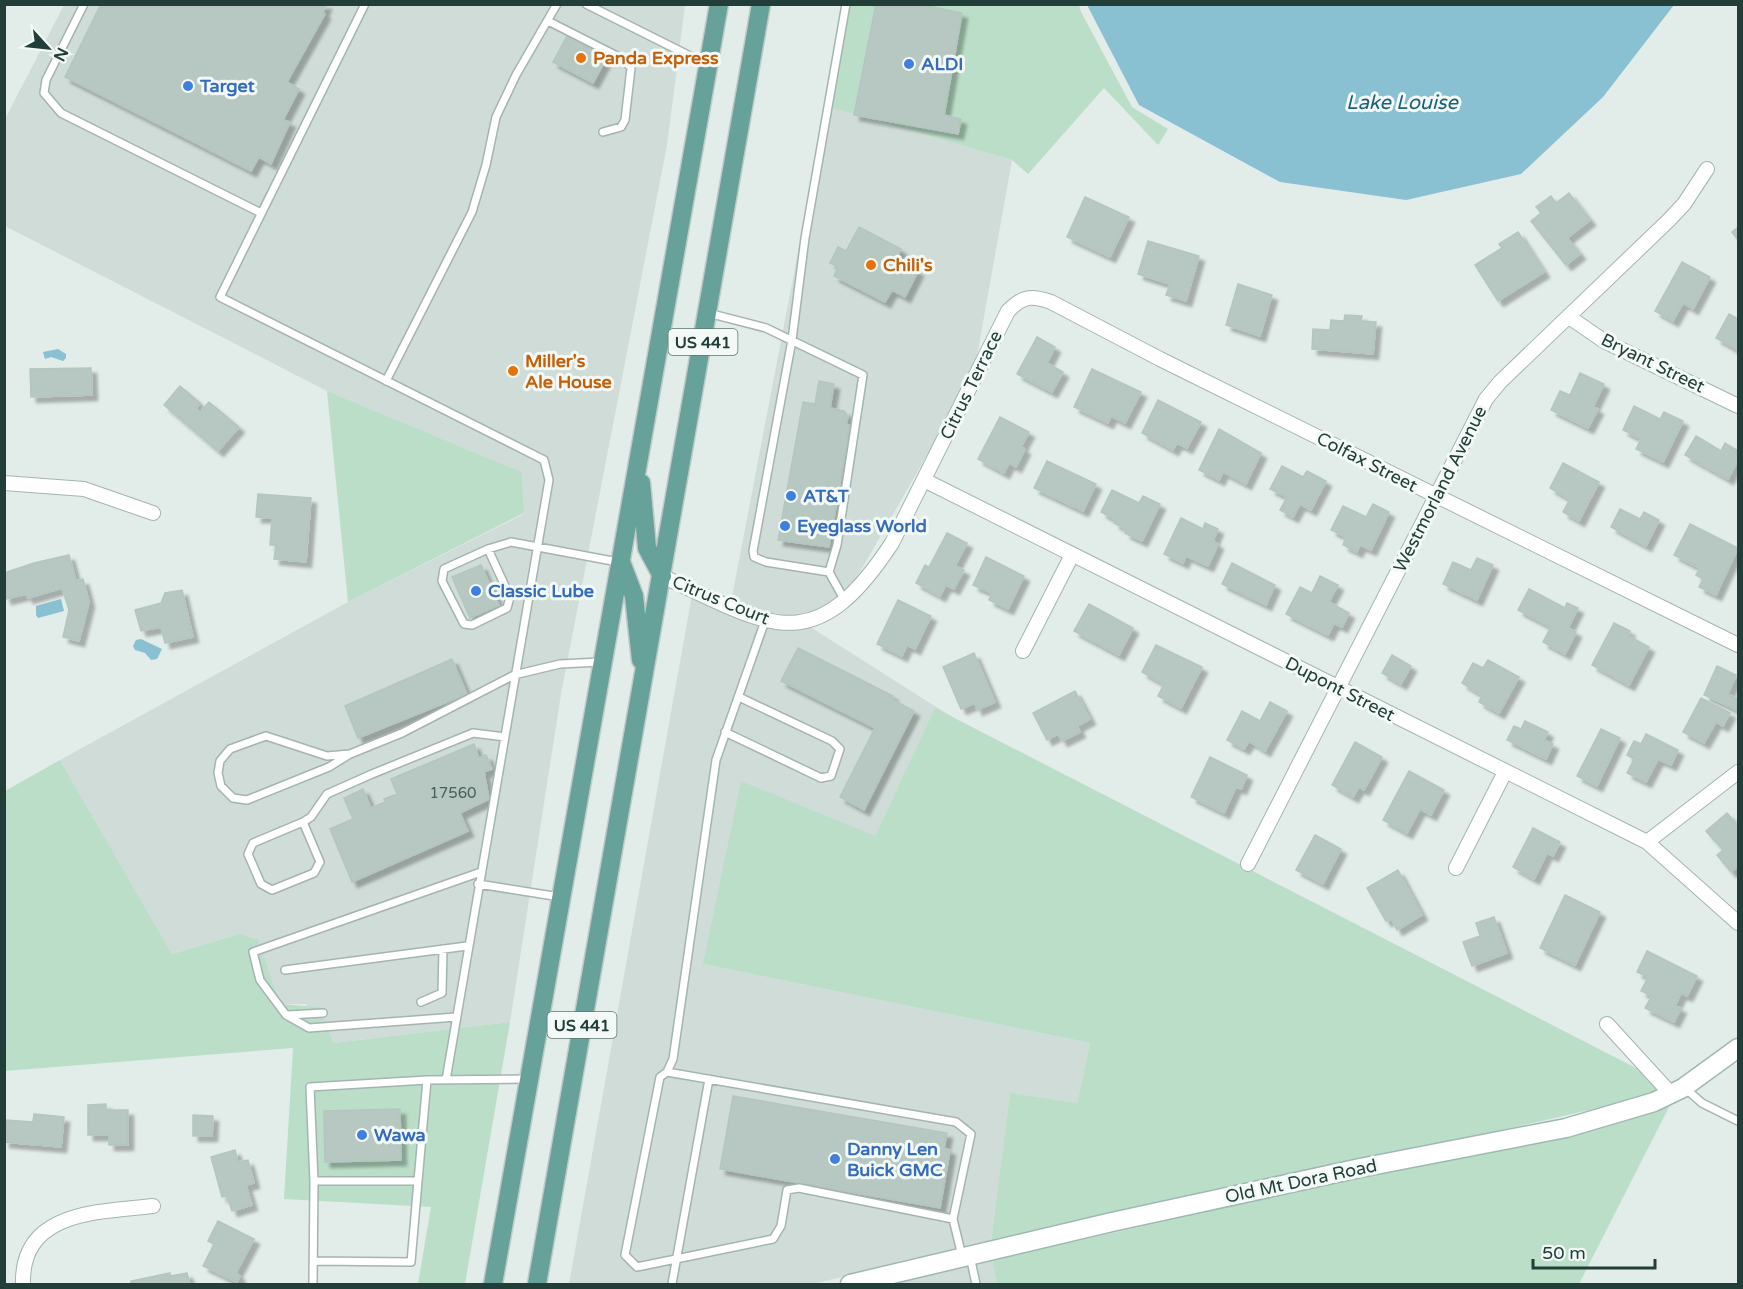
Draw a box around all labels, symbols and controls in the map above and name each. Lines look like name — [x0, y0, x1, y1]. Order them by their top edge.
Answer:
north arrow — [18, 18, 78, 78]
text: N — [49, 44, 72, 65]
place label: Panda Express — [593, 47, 719, 69]
marker: Panda Express — [574, 51, 588, 65]
place label: ALDI — [921, 53, 963, 75]
marker: ALDI — [902, 57, 916, 71]
place label: Target — [199, 75, 255, 97]
marker: Target — [181, 79, 195, 93]
water label: Lake Louise — [1346, 91, 1460, 115]
place label: Chili's — [883, 254, 933, 276]
marker: Chili's — [864, 258, 878, 272]
street label: Citrus Terrace — [935, 327, 1007, 443]
street label: Bryant Street — [1598, 328, 1709, 398]
road number: US 441 — [668, 329, 738, 355]
place label: Miller's Ale House — [525, 350, 612, 393]
marker: Miller's Ale House — [506, 364, 520, 378]
street label: Westmorland Avenue — [1389, 402, 1491, 576]
street label: Colfax Street — [1313, 427, 1421, 497]
place label: AT&T — [803, 485, 850, 507]
marker: AT&T — [784, 489, 798, 503]
place label: Eyeglass World — [797, 515, 927, 537]
marker: Eyeglass World — [778, 519, 792, 533]
street label: Citrus Court — [669, 571, 773, 630]
place label: Classic Lube — [488, 580, 594, 602]
marker: Classic Lube — [469, 584, 483, 598]
street label: Dupont Street — [1281, 652, 1399, 726]
house number: 17560 — [429, 784, 477, 802]
road number: US 441 — [548, 1012, 616, 1038]
place label: Wawa — [374, 1124, 426, 1146]
marker: Wawa — [355, 1128, 369, 1142]
place label: Danny Len Buick GMC — [847, 1138, 943, 1181]
marker: Danny Len Buick GMC — [828, 1152, 842, 1166]
street label: Old Mt Dora Road — [1223, 1154, 1379, 1208]
scale bar — [1533, 1232, 1654, 1270]
text: 50 m — [1542, 1242, 1586, 1264]

